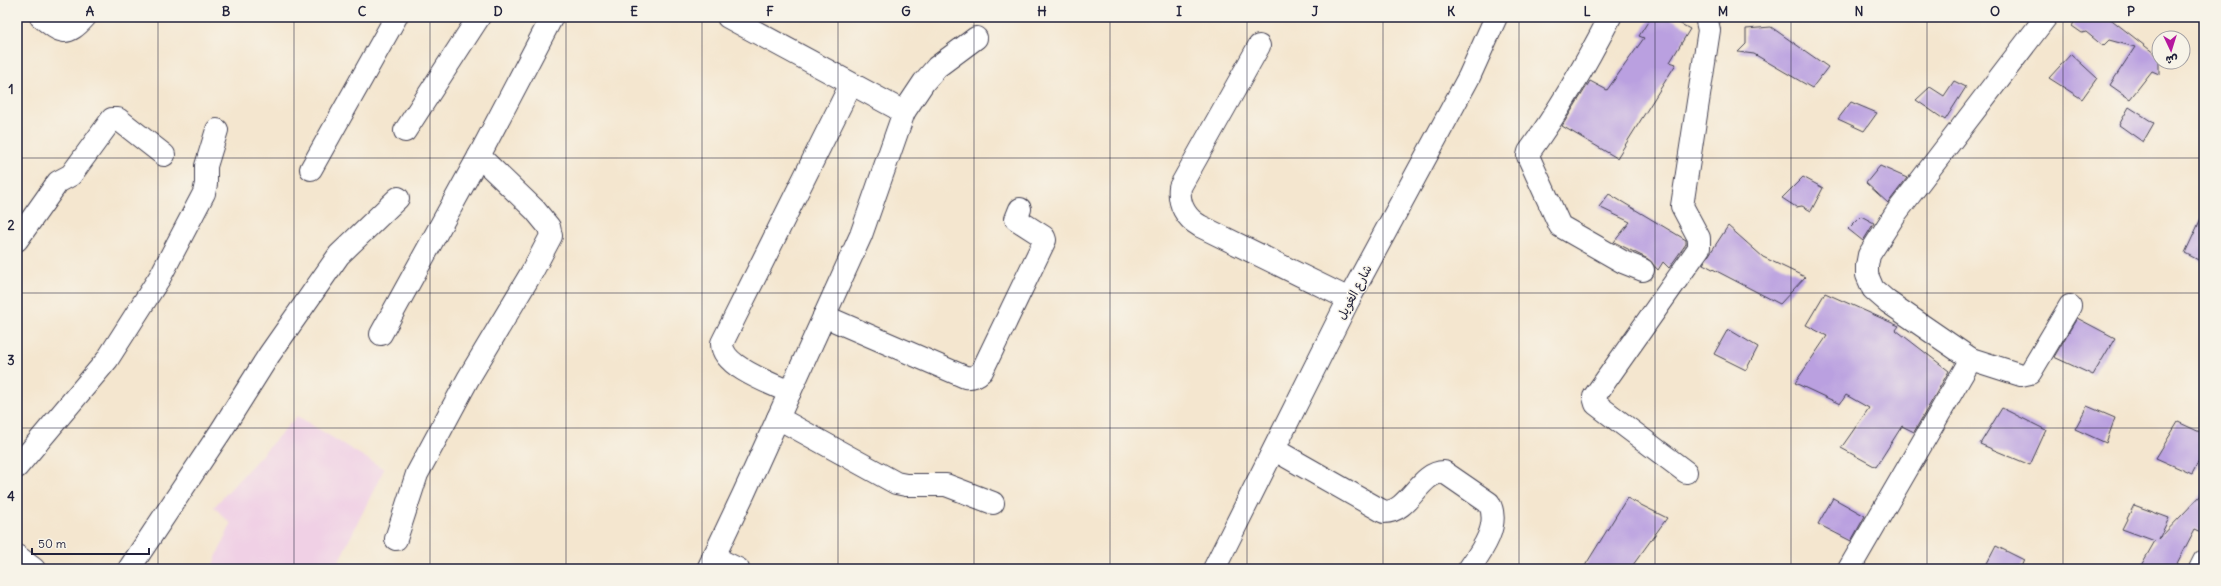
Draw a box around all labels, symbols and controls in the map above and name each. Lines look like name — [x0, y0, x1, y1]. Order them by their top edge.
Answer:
text: A — [86, 3, 95, 20]
text: B — [222, 3, 231, 20]
text: C — [358, 3, 367, 20]
text: D — [493, 3, 503, 20]
text: E — [630, 3, 638, 20]
text: F — [766, 3, 774, 20]
text: G — [901, 3, 911, 20]
text: H — [1037, 3, 1047, 20]
text: I — [1176, 3, 1182, 20]
text: J — [1312, 3, 1319, 20]
text: K — [1447, 3, 1456, 20]
text: L — [1583, 3, 1591, 20]
text: M — [1718, 3, 1728, 20]
text: N — [1855, 3, 1863, 20]
text: O — [1990, 3, 2000, 20]
text: P — [2127, 3, 2135, 20]
north arrow — [2151, 30, 2191, 70]
text: ش — [2165, 53, 2178, 67]
text: 1 — [8, 81, 14, 98]
text: 2 — [7, 217, 15, 234]
street label: شارع الغويل — [1333, 262, 1376, 323]
text: 3 — [7, 352, 15, 369]
text: 4 — [7, 488, 15, 505]
scale bar — [32, 530, 149, 556]
text: 50 m — [38, 536, 67, 551]

